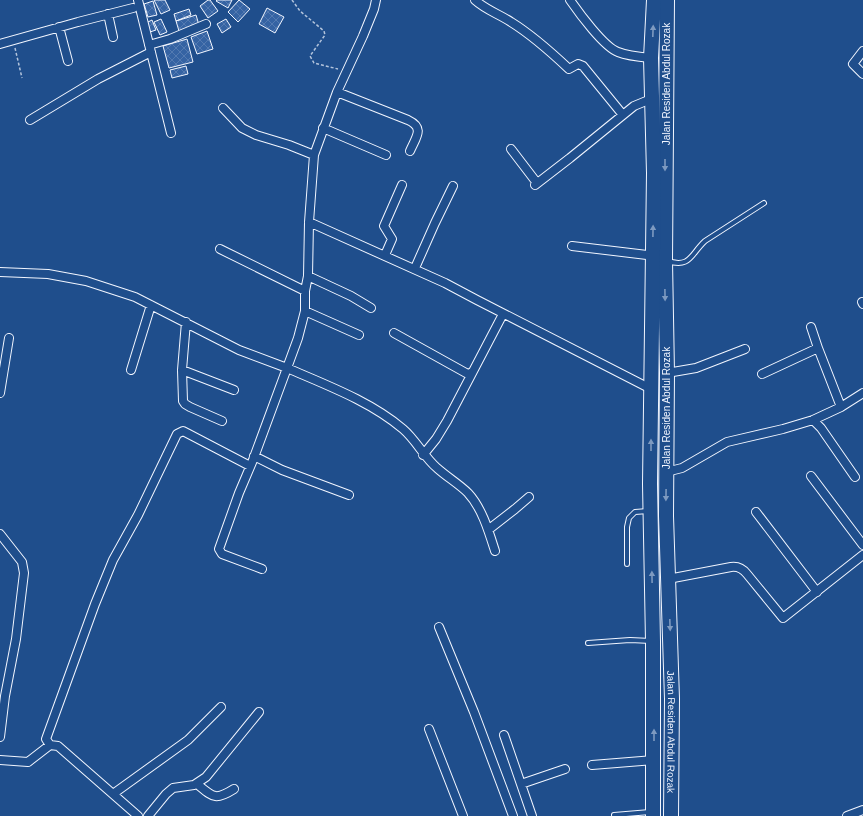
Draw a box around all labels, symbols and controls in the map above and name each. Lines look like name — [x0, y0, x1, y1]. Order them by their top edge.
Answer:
street label: Jalan Residen Abdul Rozak — [661, 22, 672, 145]
one-way arrow — [649, 25, 656, 37]
one-way arrow — [662, 159, 668, 172]
one-way arrow — [649, 225, 656, 237]
one-way arrow — [662, 289, 669, 301]
street label: Jalan Residen Abdul Rozak — [661, 346, 672, 469]
one-way arrow — [648, 438, 654, 451]
one-way arrow — [663, 489, 669, 502]
one-way arrow — [649, 570, 655, 583]
one-way arrow — [666, 619, 673, 631]
street label: Jalan Residen Abdul Rozak — [666, 671, 678, 794]
one-way arrow — [651, 728, 657, 741]

